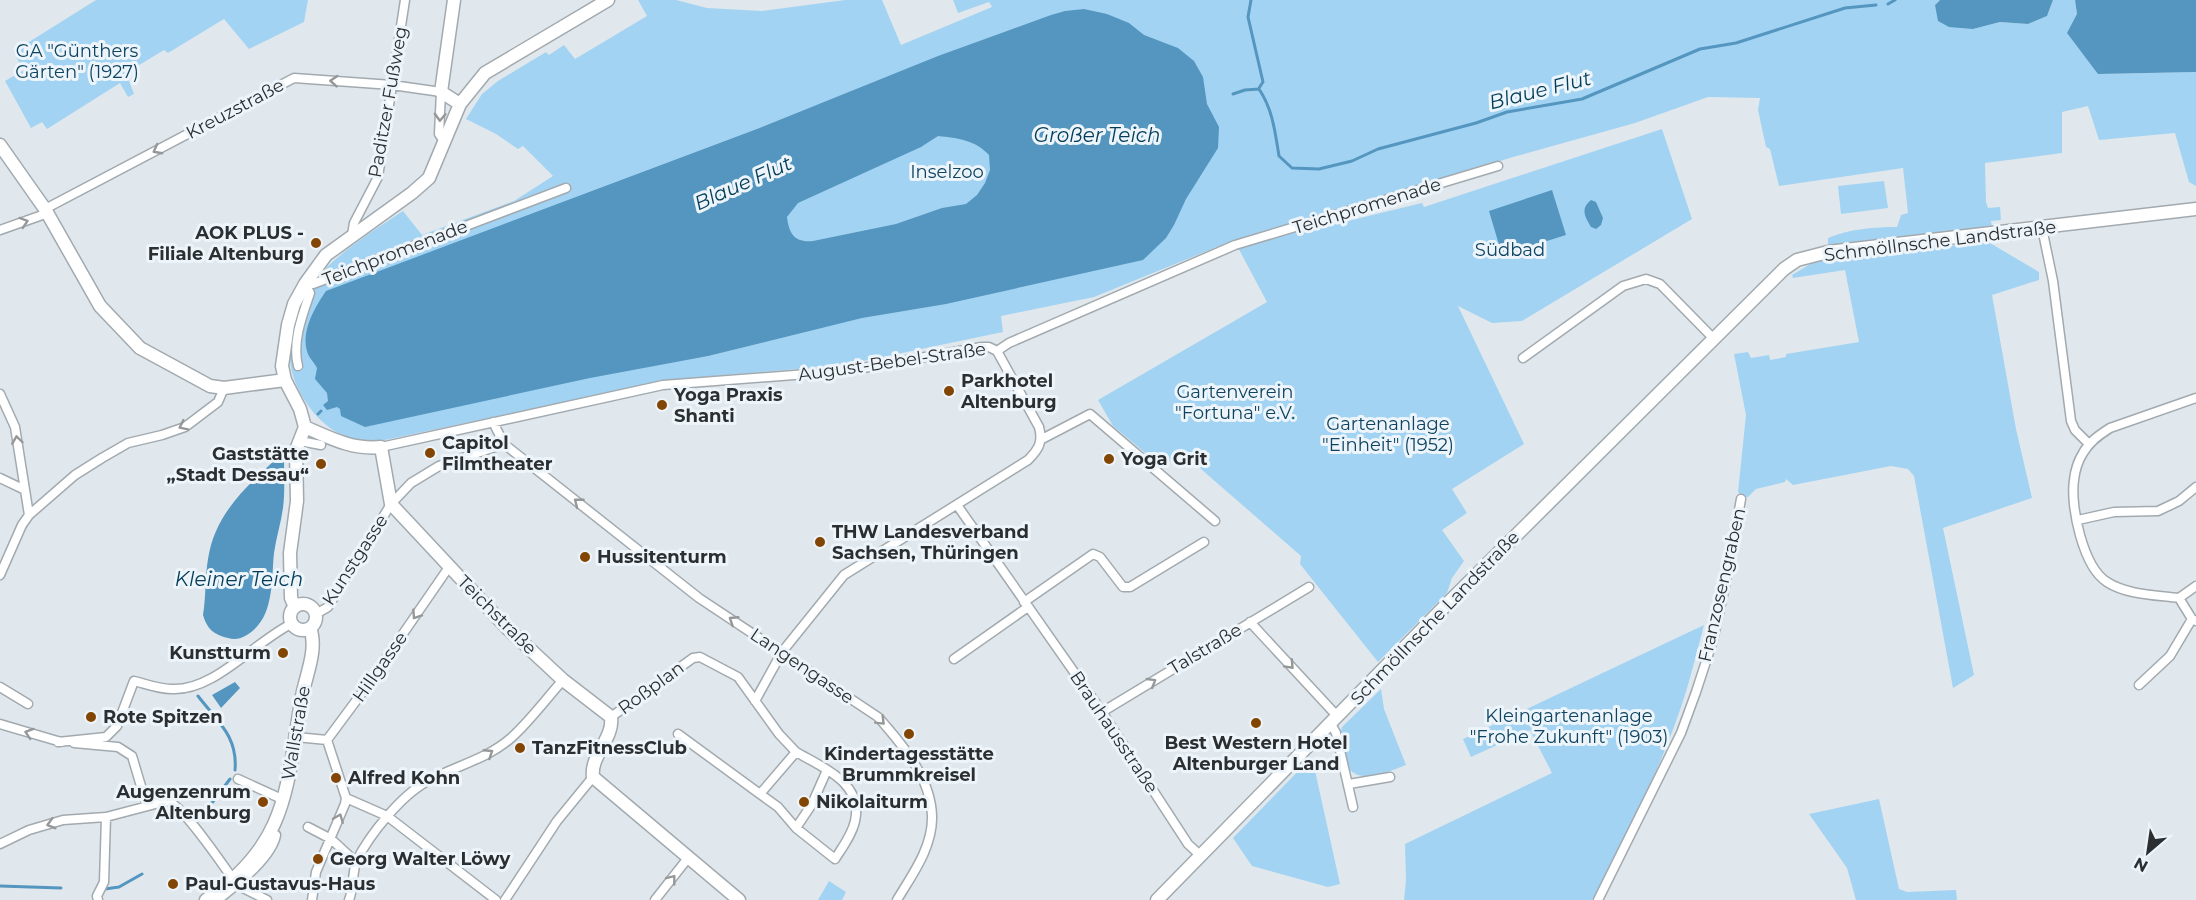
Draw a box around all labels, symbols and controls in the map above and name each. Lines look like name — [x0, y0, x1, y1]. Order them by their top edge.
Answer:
street label: Paditzer Fußweg — [364, 25, 412, 179]
park label: GA "Günthers Gärten" (1927) — [15, 40, 139, 83]
water label: Blaue Flut — [1486, 66, 1594, 114]
street label: Kreuzstraße — [182, 74, 288, 144]
one-way arrow — [329, 75, 338, 88]
one-way arrow — [433, 112, 446, 121]
water label: Großer Teich — [1034, 123, 1160, 147]
one-way arrow — [152, 143, 163, 154]
water label: Blaue Flut — [690, 151, 796, 215]
park label: Inselzoo — [910, 161, 984, 183]
street label: Teichpromenade — [1290, 173, 1444, 239]
street label: Teichpromenade — [319, 215, 471, 291]
street label: Schmöllnsche Landstraße — [1823, 216, 2057, 266]
one-way arrow — [18, 217, 29, 229]
place label: AOK PLUS - Filiale Altenburg — [148, 222, 304, 265]
marker: AOK PLUS - Filiale Altenburg — [309, 236, 323, 250]
park label: Südbad — [1475, 239, 1545, 261]
street label: August-Bebel-Straße — [797, 338, 987, 386]
place label: Parkhotel Altenburg — [960, 370, 1057, 413]
park label: Gartenverein "Fortuna" e.V. — [1175, 381, 1295, 424]
place label: Yoga Praxis Shanti — [673, 384, 783, 427]
marker: Parkhotel Altenburg — [942, 384, 956, 398]
marker: Yoga Praxis Shanti — [655, 398, 669, 412]
park label: Gartenanlage "Einheit" (1952) — [1322, 413, 1454, 456]
one-way arrow — [178, 419, 189, 431]
place label: Capitol Filmtheater — [442, 432, 553, 475]
one-way arrow — [11, 435, 23, 444]
place label: Gaststätte „Stadt Dessau“ — [167, 443, 309, 486]
marker: Capitol Filmtheater — [423, 446, 437, 460]
place label: Yoga Grit — [1120, 448, 1208, 470]
marker: Yoga Grit — [1102, 452, 1116, 466]
marker: Gaststätte „Stadt Dessau“ — [314, 457, 328, 471]
one-way arrow — [574, 498, 585, 509]
street label: Franzosengraben — [1694, 506, 1750, 664]
street label: Kunstgasse — [317, 510, 393, 610]
place label: THW Landesverband Sachsen, Thüringen — [832, 521, 1029, 564]
street label: Schmöllnsche Landstraße — [1346, 526, 1524, 710]
marker: THW Landesverband Sachsen, Thüringen — [813, 535, 827, 549]
place label: Hussitenturm — [597, 546, 727, 568]
marker: Hussitenturm — [578, 550, 592, 564]
water label: Kleiner Teich — [175, 567, 303, 591]
street label: Teichstraße — [453, 571, 541, 659]
one-way arrow — [412, 608, 423, 619]
one-way arrow — [729, 615, 739, 627]
street label: Talstraße — [1164, 619, 1246, 679]
street label: Langengasse — [746, 623, 858, 709]
street label: Hillgasse — [348, 628, 412, 706]
place label: Kunstturm — [169, 642, 271, 664]
marker: Kunstturm — [276, 646, 290, 660]
street label: Roßplan — [614, 657, 688, 719]
one-way arrow — [1283, 658, 1294, 669]
street label: Brauhausstraße — [1065, 667, 1163, 797]
one-way arrow — [1146, 678, 1156, 689]
street label: Wallstraße — [277, 684, 315, 782]
park label: Kleingartenanlage "Frohe Zukunft" (1903) — [1470, 705, 1668, 748]
place label: Rote Spitzen — [103, 706, 223, 728]
marker: Rote Spitzen — [84, 710, 98, 724]
one-way arrow — [874, 714, 885, 725]
marker: Best Western Hotel Altenburger Land — [1249, 716, 1263, 730]
marker: Kindertagesstätte Brummkreisel — [902, 727, 916, 741]
one-way arrow — [24, 728, 35, 741]
place label: Best Western Hotel Altenburger Land — [1164, 732, 1348, 775]
place label: TanzFitnessClub — [532, 737, 687, 759]
marker: TanzFitnessClub — [513, 741, 527, 755]
place label: Kindertagesstätte Brummkreisel — [824, 743, 994, 786]
one-way arrow — [482, 750, 493, 761]
place label: Alfred Kohn — [347, 767, 460, 789]
marker: Alfred Kohn — [329, 771, 343, 785]
place label: Augenzenrum Altenburg — [115, 781, 251, 824]
place label: Nikolaiturm — [816, 791, 928, 813]
marker: Augenzenrum Altenburg — [256, 795, 270, 809]
marker: Nikolaiturm — [797, 795, 811, 809]
one-way arrow — [332, 814, 344, 825]
one-way arrow — [46, 817, 57, 829]
north arrow — [2118, 822, 2178, 882]
place label: Georg Walter Löwy — [330, 848, 510, 870]
marker: Georg Walter Löwy — [311, 852, 325, 866]
text: N — [2131, 853, 2151, 876]
place label: Paul-Gustavus-Haus — [185, 873, 376, 895]
one-way arrow — [664, 875, 675, 886]
marker: Paul-Gustavus-Haus — [166, 877, 180, 891]

